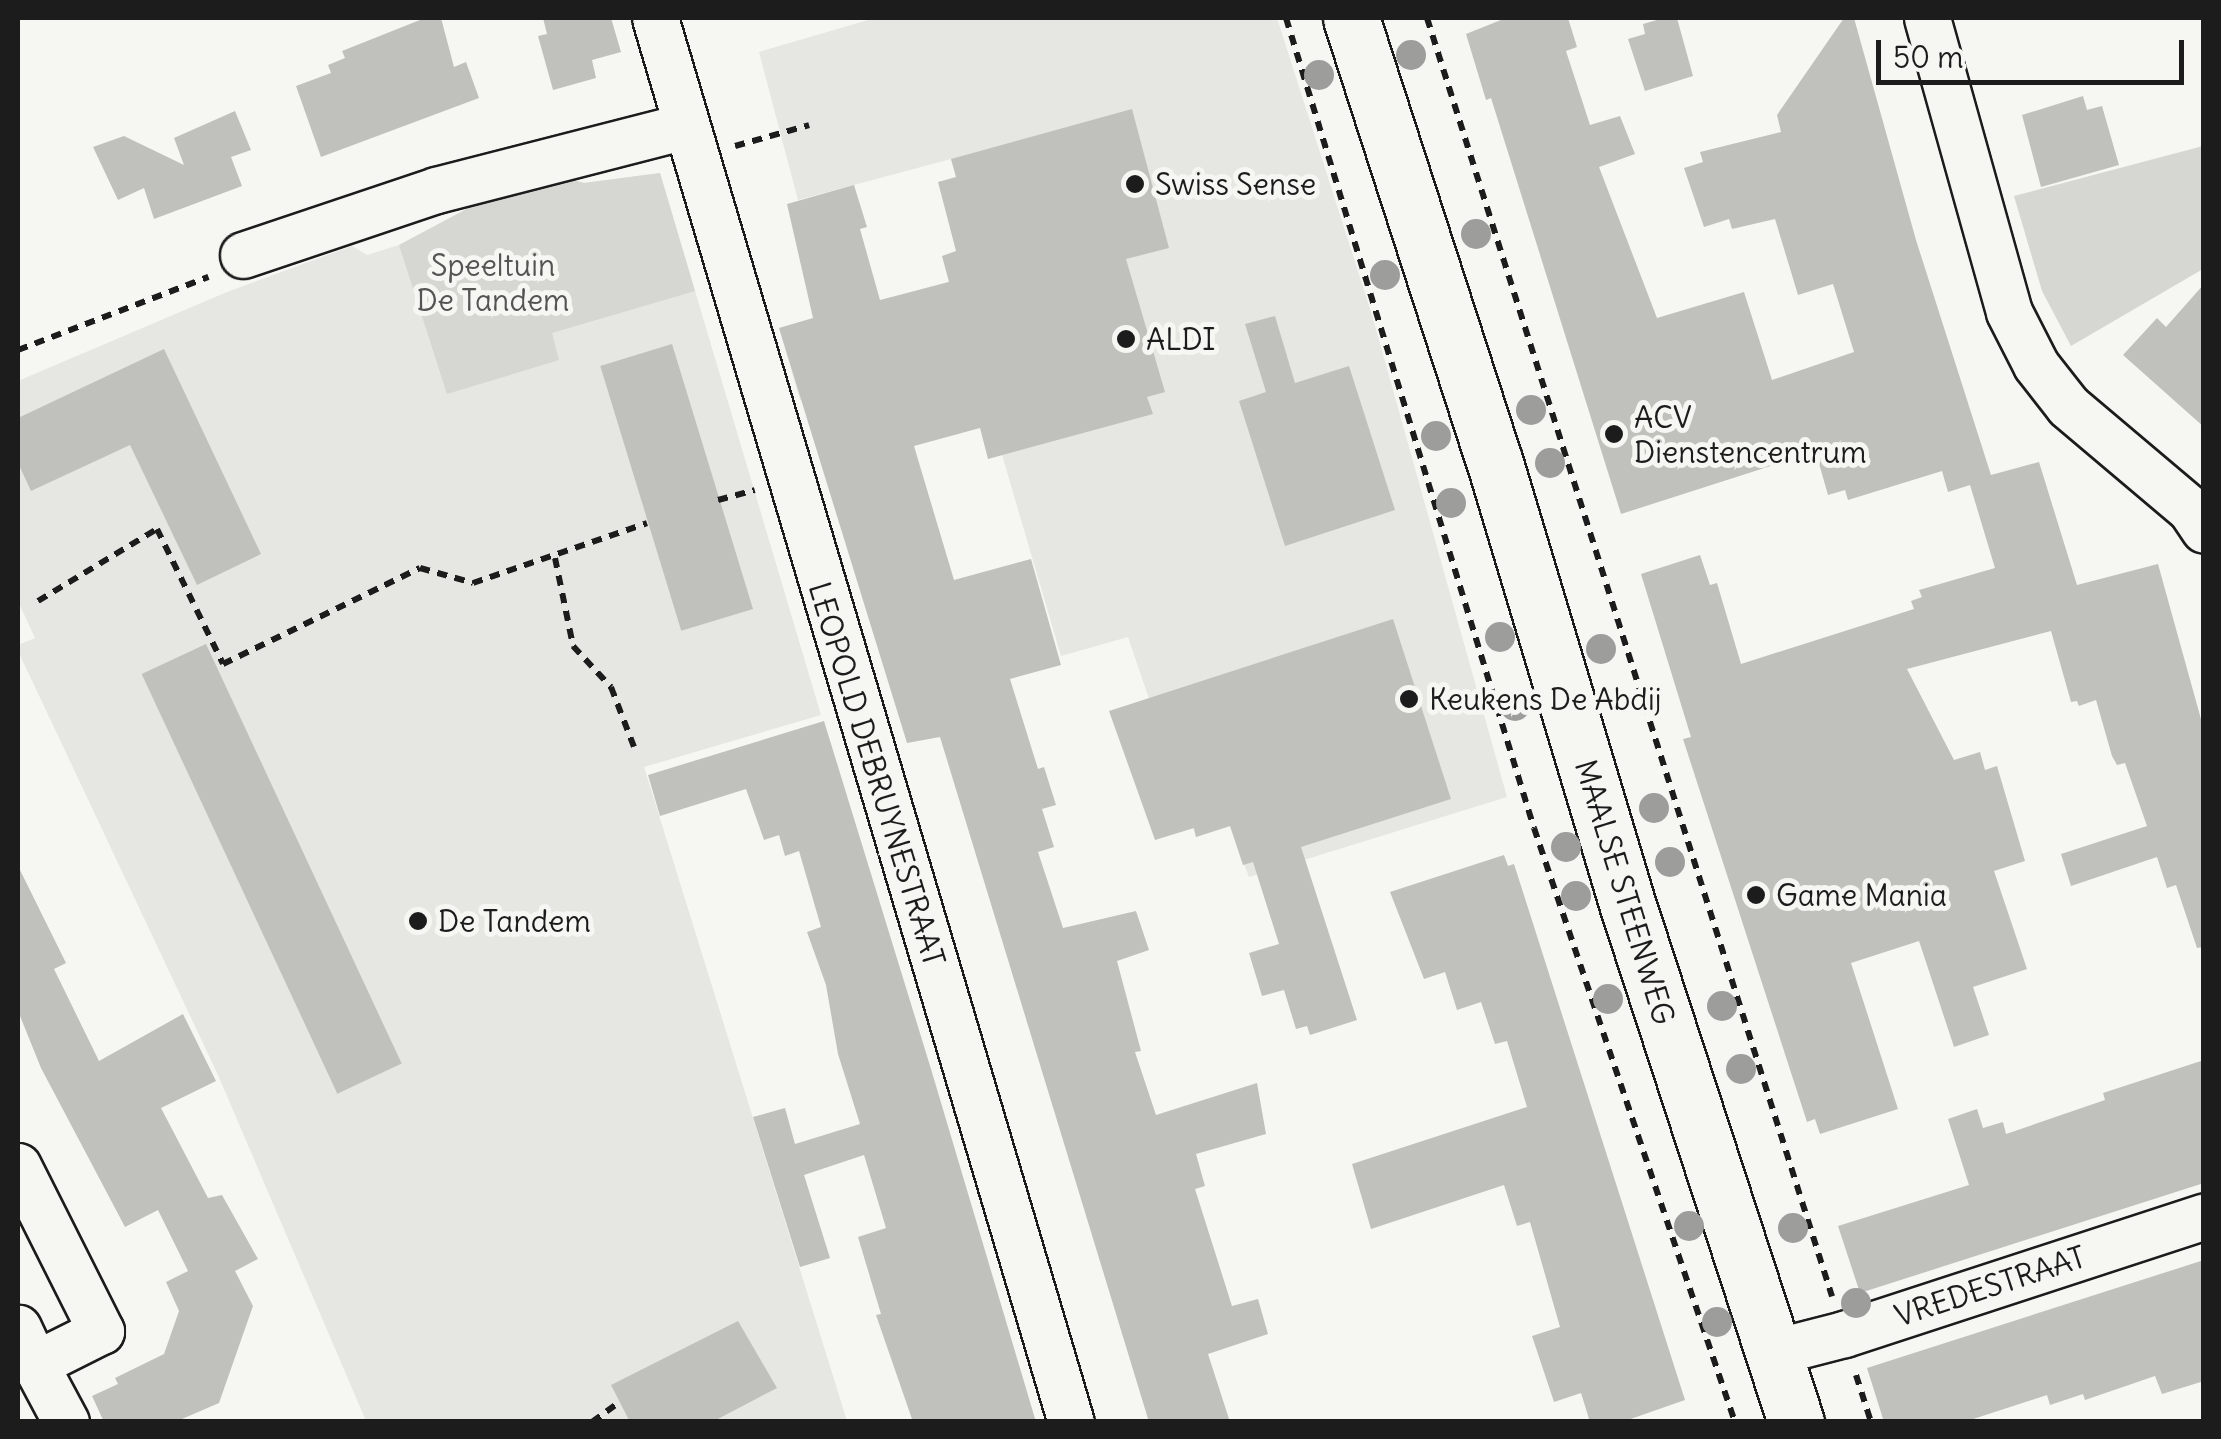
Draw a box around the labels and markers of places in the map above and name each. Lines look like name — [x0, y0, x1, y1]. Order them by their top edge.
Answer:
place label: Swiss Sense — [1155, 166, 1316, 202]
marker: Swiss Sense — [1124, 173, 1146, 195]
place label: ALDI — [1146, 321, 1215, 357]
marker: ALDI — [1115, 328, 1137, 350]
place label: ACV Dienstencentrum — [1634, 399, 1867, 470]
marker: ACV Dienstencentrum — [1603, 423, 1625, 445]
place label: Keukens De Abdij — [1429, 681, 1661, 717]
marker: Keukens De Abdij — [1398, 688, 1420, 710]
place label: Game Mania — [1776, 877, 1947, 913]
marker: Game Mania — [1745, 884, 1767, 906]
place label: De Tandem — [438, 903, 591, 939]
marker: De Tandem — [407, 910, 429, 932]

